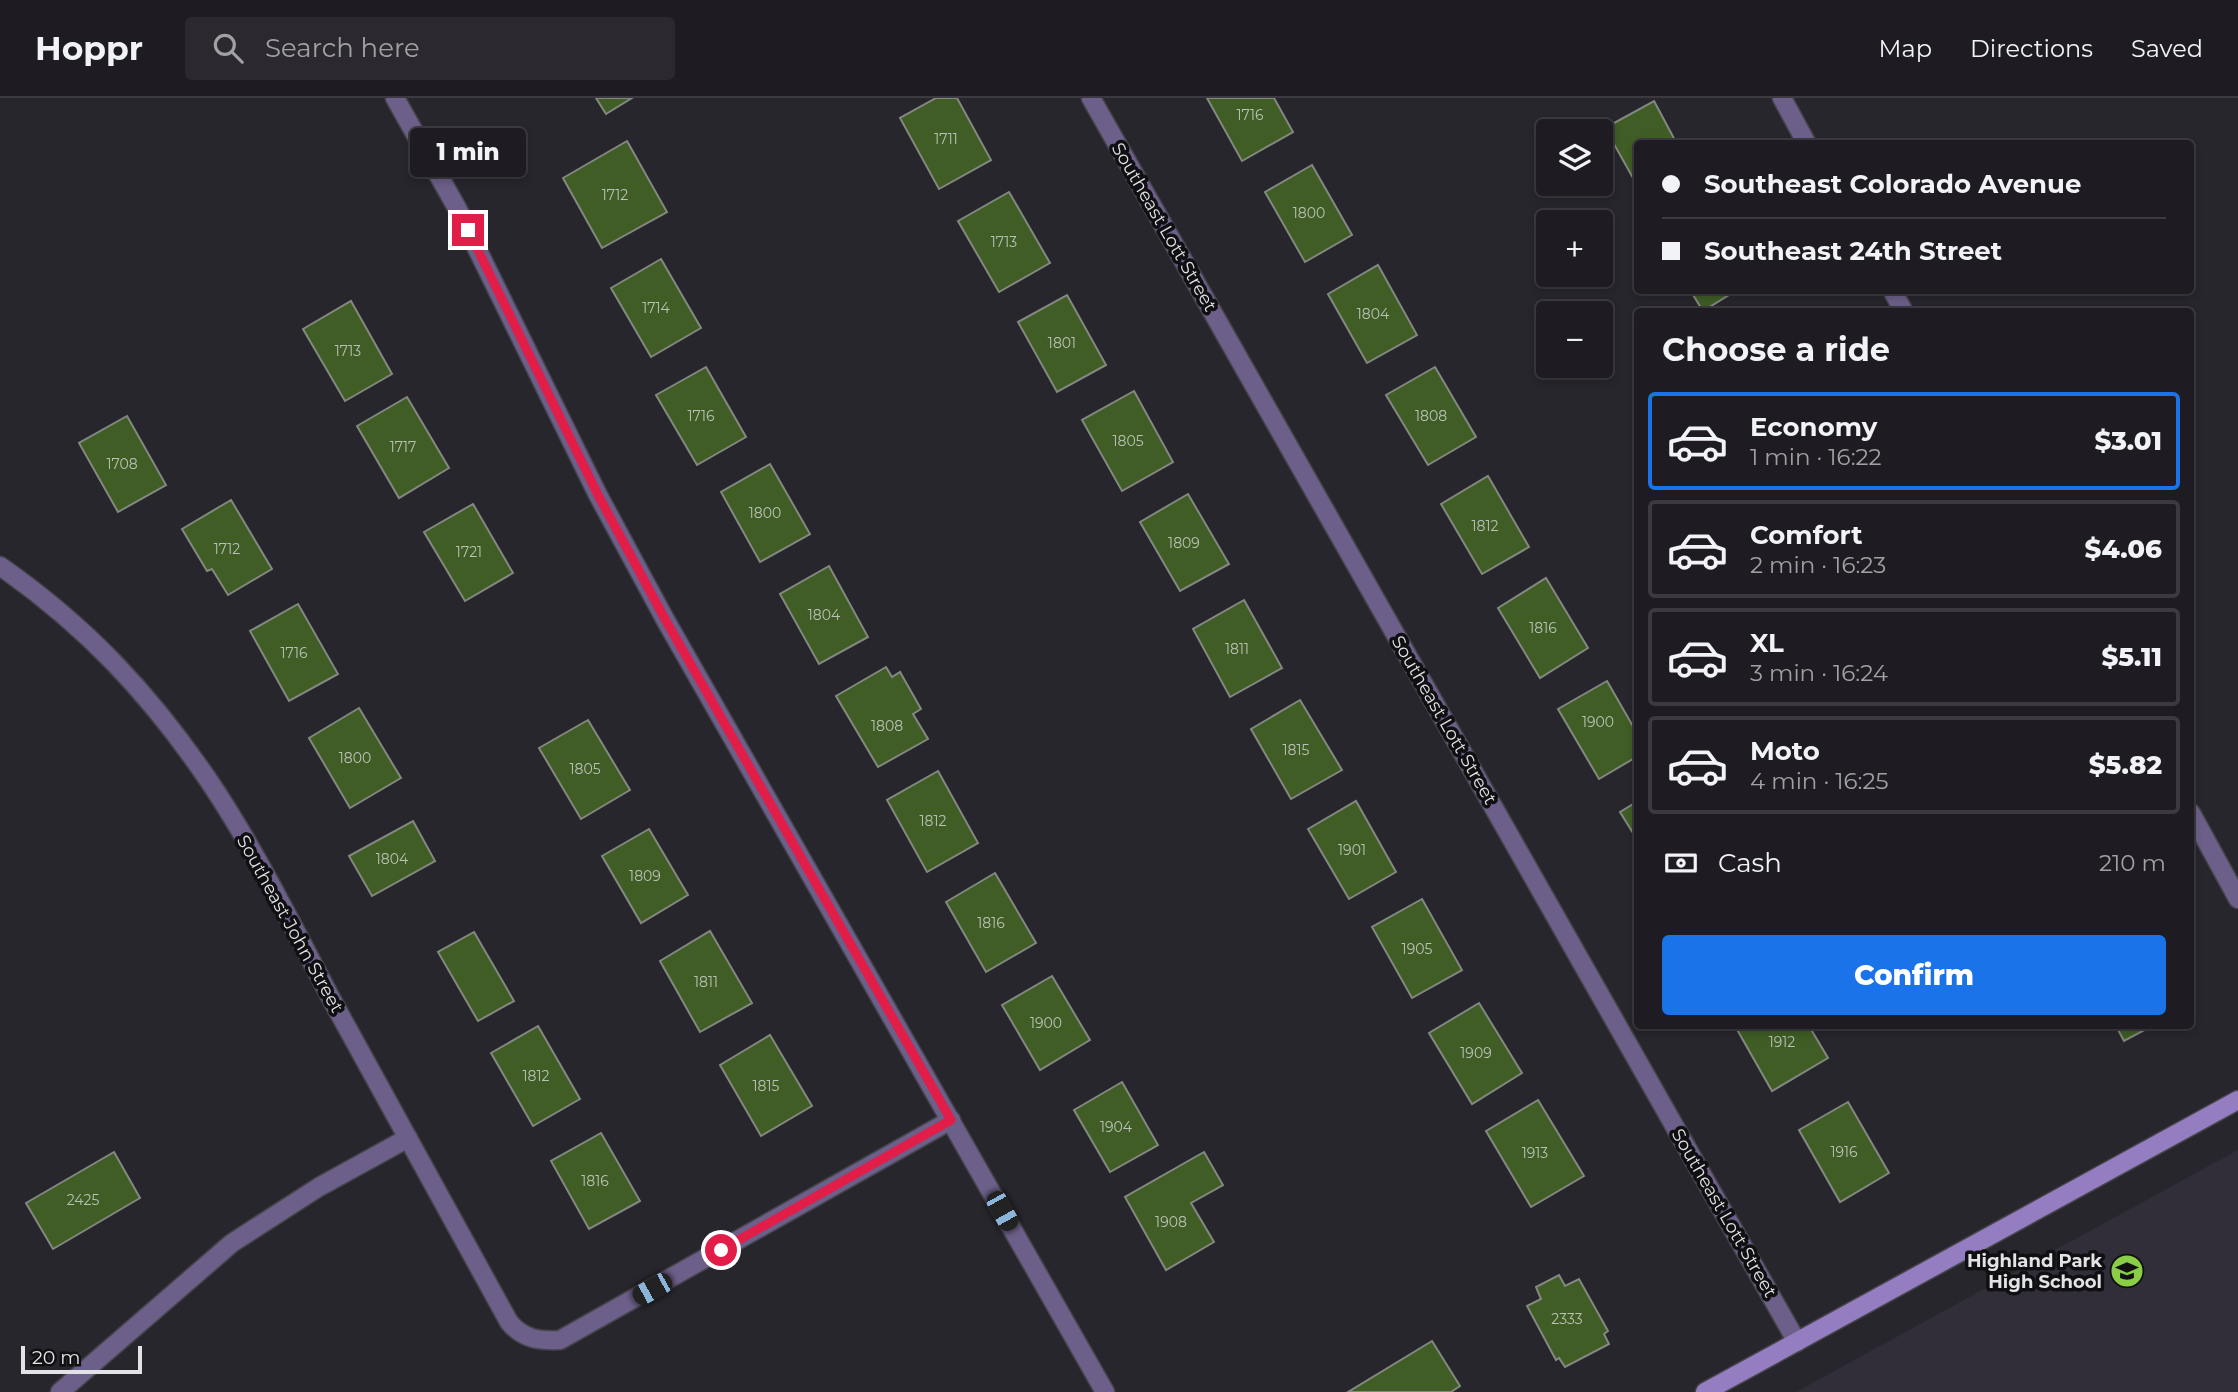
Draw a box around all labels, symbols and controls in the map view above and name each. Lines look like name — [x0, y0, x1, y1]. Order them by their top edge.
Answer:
search box — [185, 17, 675, 80]
text: Hoppr — [35, 28, 143, 68]
icon: search — [209, 29, 247, 67]
text: Search here — [265, 32, 420, 64]
text: Map — [1879, 34, 1932, 63]
text: Directions — [1970, 34, 2093, 63]
text: Saved — [2131, 34, 2203, 63]
house number: 1716 — [1236, 106, 1264, 124]
map controls — [1536, 119, 1613, 378]
button: layers — [1536, 119, 1613, 196]
callout: 1 min — [410, 129, 526, 178]
house number: 1711 — [934, 130, 958, 148]
text: 1 min — [436, 138, 500, 166]
street label: Southeast Lott Street — [1107, 139, 1221, 315]
text: Southeast Colorado Avenue — [1704, 168, 2081, 200]
house number: 1712 — [602, 186, 628, 204]
house number: 1800 — [1293, 204, 1325, 222]
button: + — [1536, 210, 1613, 287]
route end — [452, 214, 484, 246]
house number: 1713 — [991, 233, 1017, 251]
text: Southeast 24th Street — [1704, 235, 2002, 267]
house number: 1714 — [642, 299, 671, 317]
button: − — [1536, 301, 1613, 378]
house number: 1804 — [1357, 305, 1390, 323]
text: Choose a ride — [1662, 330, 1890, 369]
house number: 1801 — [1048, 334, 1076, 352]
house number: 1713 — [335, 342, 361, 360]
house number: 1716 — [687, 407, 715, 425]
house number: 1808 — [1415, 407, 1447, 425]
icon: car — [1666, 410, 1729, 473]
text: Economy — [1750, 411, 1877, 443]
text: $3.01 — [2094, 425, 2162, 457]
house number: 1805 — [1112, 432, 1144, 450]
house number: 1717 — [390, 438, 416, 456]
text: 1 min · 16:22 — [1750, 443, 1882, 471]
house number: 1708 — [106, 455, 138, 473]
house number: 1800 — [749, 504, 781, 522]
house number: 1812 — [1472, 517, 1499, 535]
icon: car — [1666, 518, 1729, 581]
text: Comfort — [1750, 519, 1862, 551]
text: $4.06 — [2085, 533, 2162, 565]
house number: 1809 — [1168, 534, 1200, 552]
house number: 1712 — [214, 540, 240, 558]
house number: 1721 — [456, 543, 482, 561]
text: 2 min · 16:23 — [1750, 551, 1886, 579]
house number: 1804 — [808, 606, 841, 624]
house number: 1816 — [1529, 619, 1557, 637]
icon: car — [1666, 626, 1729, 689]
text: XL — [1750, 627, 1784, 659]
street label: Southeast Lott Street — [1387, 632, 1501, 808]
house number: 1811 — [1225, 640, 1249, 658]
text: $5.11 — [2101, 641, 2162, 673]
house number: 1716 — [280, 644, 308, 662]
text: 3 min · 16:24 — [1750, 659, 1888, 687]
house number: 1900 — [1582, 713, 1614, 731]
house number: 1808 — [871, 717, 903, 735]
icon: car — [1666, 734, 1729, 797]
text: Moto — [1750, 735, 1820, 767]
house number: 1815 — [1283, 741, 1310, 759]
house number: 1800 — [339, 749, 371, 767]
text: $5.82 — [2089, 749, 2162, 781]
house number: 1805 — [569, 760, 601, 778]
text: 4 min · 16:25 — [1750, 767, 1888, 795]
house number: 1812 — [920, 812, 947, 830]
street label: Southeast John Street — [232, 831, 348, 1017]
house number: 1901 — [1338, 841, 1366, 859]
icon: cash — [1662, 844, 1700, 882]
text: Cash — [1718, 847, 1782, 879]
text: 210 m — [2099, 849, 2166, 877]
house number: 1804 — [376, 850, 409, 868]
house number: 1809 — [629, 867, 661, 885]
house number: 1816 — [977, 914, 1005, 932]
button: Confirm — [1662, 935, 2166, 1015]
house number: 1905 — [1402, 940, 1432, 958]
house number: 1811 — [694, 973, 718, 991]
house number: 1900 — [1030, 1014, 1062, 1032]
house number: 1912 — [1769, 1033, 1795, 1051]
house number: 1909 — [1460, 1044, 1492, 1062]
house number: 1812 — [523, 1067, 550, 1085]
house number: 1815 — [753, 1077, 780, 1095]
house number: 1904 — [1100, 1118, 1133, 1136]
street label: Southeast Lott Street — [1667, 1125, 1781, 1301]
house number: 1916 — [1830, 1143, 1858, 1161]
house number: 1913 — [1522, 1144, 1548, 1162]
house number: 1816 — [581, 1172, 609, 1190]
car — [983, 1188, 1022, 1234]
house number: 2425 — [67, 1191, 99, 1209]
house number: 1908 — [1155, 1213, 1187, 1231]
route start — [705, 1234, 737, 1266]
place label: Highland Park High School — [1967, 1250, 2102, 1293]
school or university icon: Highland Park High School — [2108, 1252, 2146, 1290]
car — [629, 1270, 676, 1308]
house number: 2333 — [1551, 1310, 1583, 1328]
scale bar — [21, 1343, 142, 1375]
text: 20 m — [32, 1346, 80, 1369]

